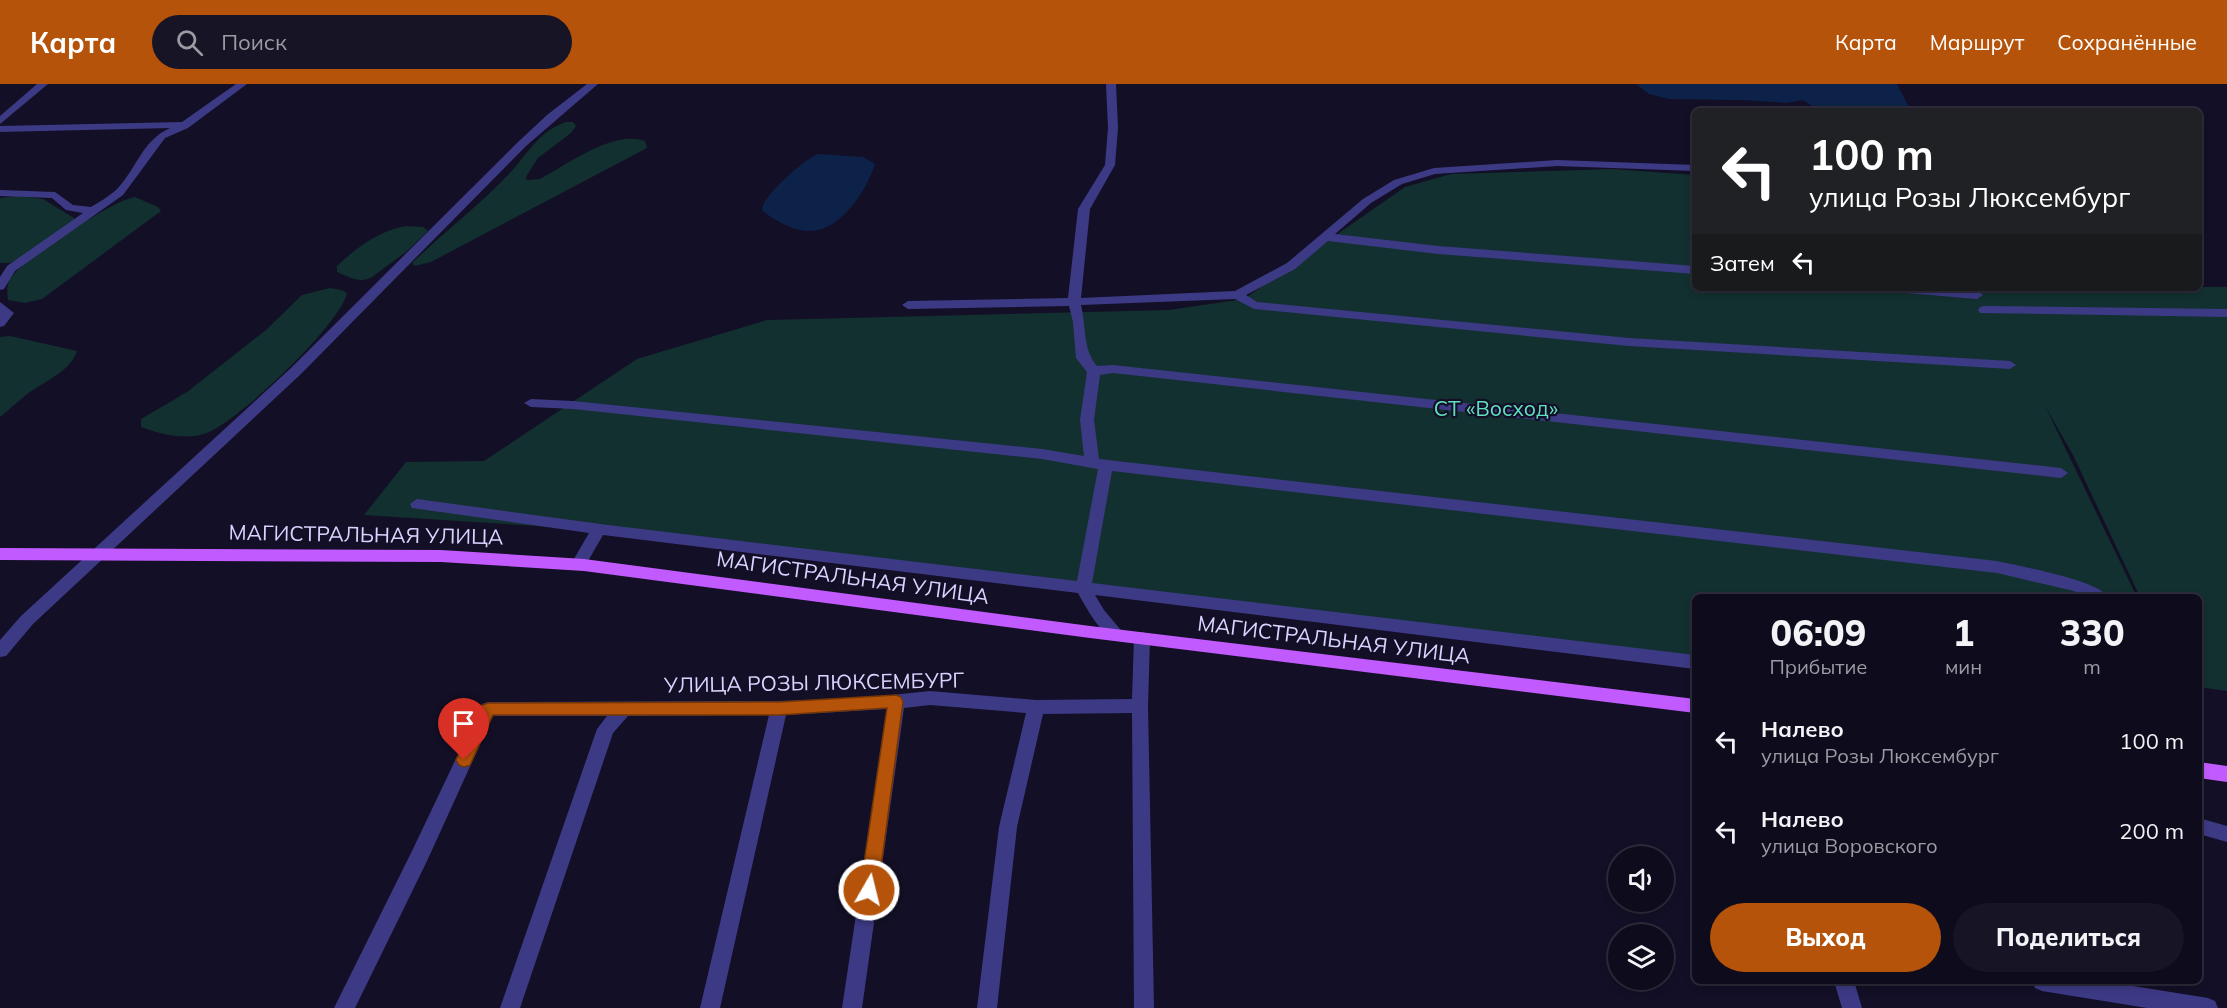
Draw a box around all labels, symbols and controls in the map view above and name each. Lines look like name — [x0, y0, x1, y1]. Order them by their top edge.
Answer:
search box — [152, 15, 572, 69]
text: Карта — [30, 25, 116, 60]
icon: search — [173, 26, 206, 59]
text: Поиск — [221, 28, 287, 56]
text: Карта — [1835, 29, 1897, 55]
text: Маршрут — [1930, 29, 2024, 55]
text: Сохранённые — [2057, 29, 2197, 55]
text: 100 m — [1809, 128, 1934, 181]
icon: left — [1710, 132, 1788, 210]
text: улица Розы Люксембург — [1809, 180, 2130, 214]
icon: left — [1787, 246, 1820, 279]
text: Затем — [1710, 249, 1775, 277]
park label: СТ «Восход» — [1434, 395, 1558, 421]
street label: МАГИСТРАЛЬНАЯ УЛИЦА — [228, 519, 504, 549]
street label: МАГИСТРАЛЬНАЯ УЛИЦА — [715, 545, 991, 609]
street label: МАГИСТРАЛЬНАЯ УЛИЦА — [1196, 609, 1473, 669]
text: 06:09 — [1771, 610, 1866, 655]
text: 1 — [1953, 610, 1974, 655]
text: 330 — [2060, 610, 2125, 655]
text: Прибытие — [1769, 654, 1867, 679]
text: мин — [1945, 654, 1982, 679]
text: m — [2083, 654, 2101, 679]
street label: УЛИЦА РОЗЫ ЛЮКСЕМБУРГ — [663, 666, 965, 698]
pin — [438, 698, 489, 760]
icon: arrive — [447, 707, 480, 740]
text: Налево — [1761, 715, 1844, 743]
icon: left — [1710, 725, 1743, 758]
text: 100 m — [2119, 727, 2184, 755]
text: улица Розы Люксембург — [1761, 743, 1999, 768]
text: Налево — [1761, 805, 1844, 833]
icon: left — [1710, 815, 1743, 848]
text: 200 m — [2119, 817, 2184, 845]
text: улица Воровского — [1761, 833, 1938, 858]
map controls — [1608, 846, 1674, 990]
button: sound — [1608, 846, 1674, 912]
position arrow — [837, 858, 901, 922]
button: Выход — [1710, 903, 1941, 972]
button: Поделиться — [1953, 903, 2184, 972]
button: layers — [1608, 924, 1674, 990]

